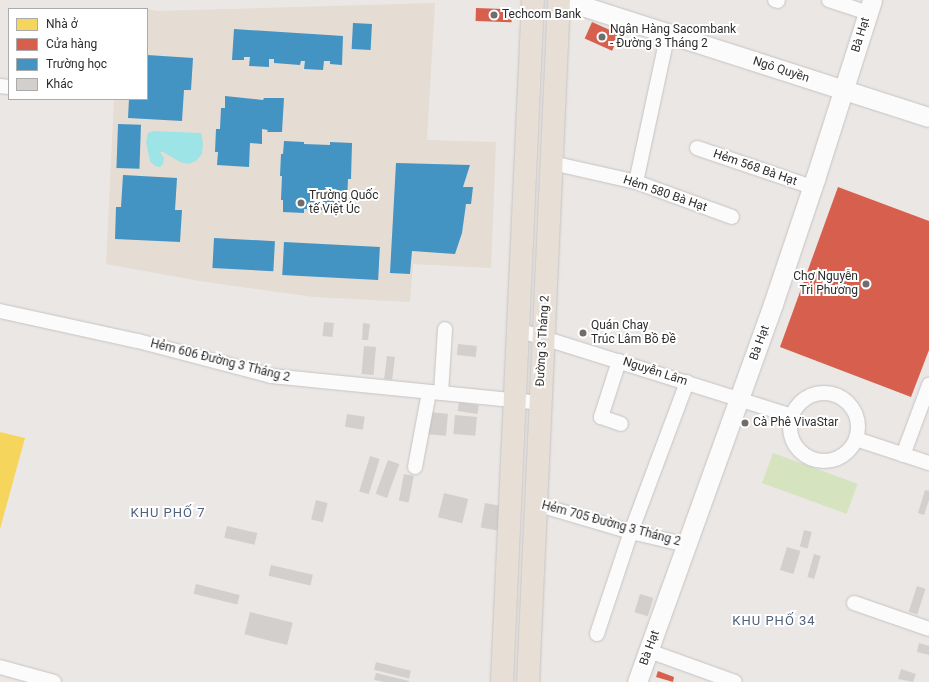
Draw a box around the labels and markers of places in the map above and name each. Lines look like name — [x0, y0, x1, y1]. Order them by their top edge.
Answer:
place label: Techcom Bank — [502, 8, 581, 22]
marker: Techcom Bank — [489, 10, 499, 20]
place label: Ngân Hàng Sacombank - Đường 3 Tháng 2 — [610, 23, 736, 51]
marker: Ngân Hàng Sacombank - Đường 3 Tháng 2 — [597, 32, 607, 42]
place label: Trường Quốc tế Việt Úc — [309, 189, 378, 217]
marker: Trường Quốc tế Việt Úc — [296, 198, 306, 208]
place label: Chợ Nguyễn Tri Phương — [793, 270, 858, 298]
marker: Chợ Nguyễn Tri Phương — [861, 279, 871, 289]
place label: Quán Chay Trúc Lâm Bồ Đề — [591, 319, 676, 347]
marker: Quán Chay Trúc Lâm Bồ Đề — [578, 328, 588, 338]
place label: Cà Phê VivaStar — [753, 416, 838, 430]
marker: Cà Phê VivaStar — [740, 418, 750, 428]

